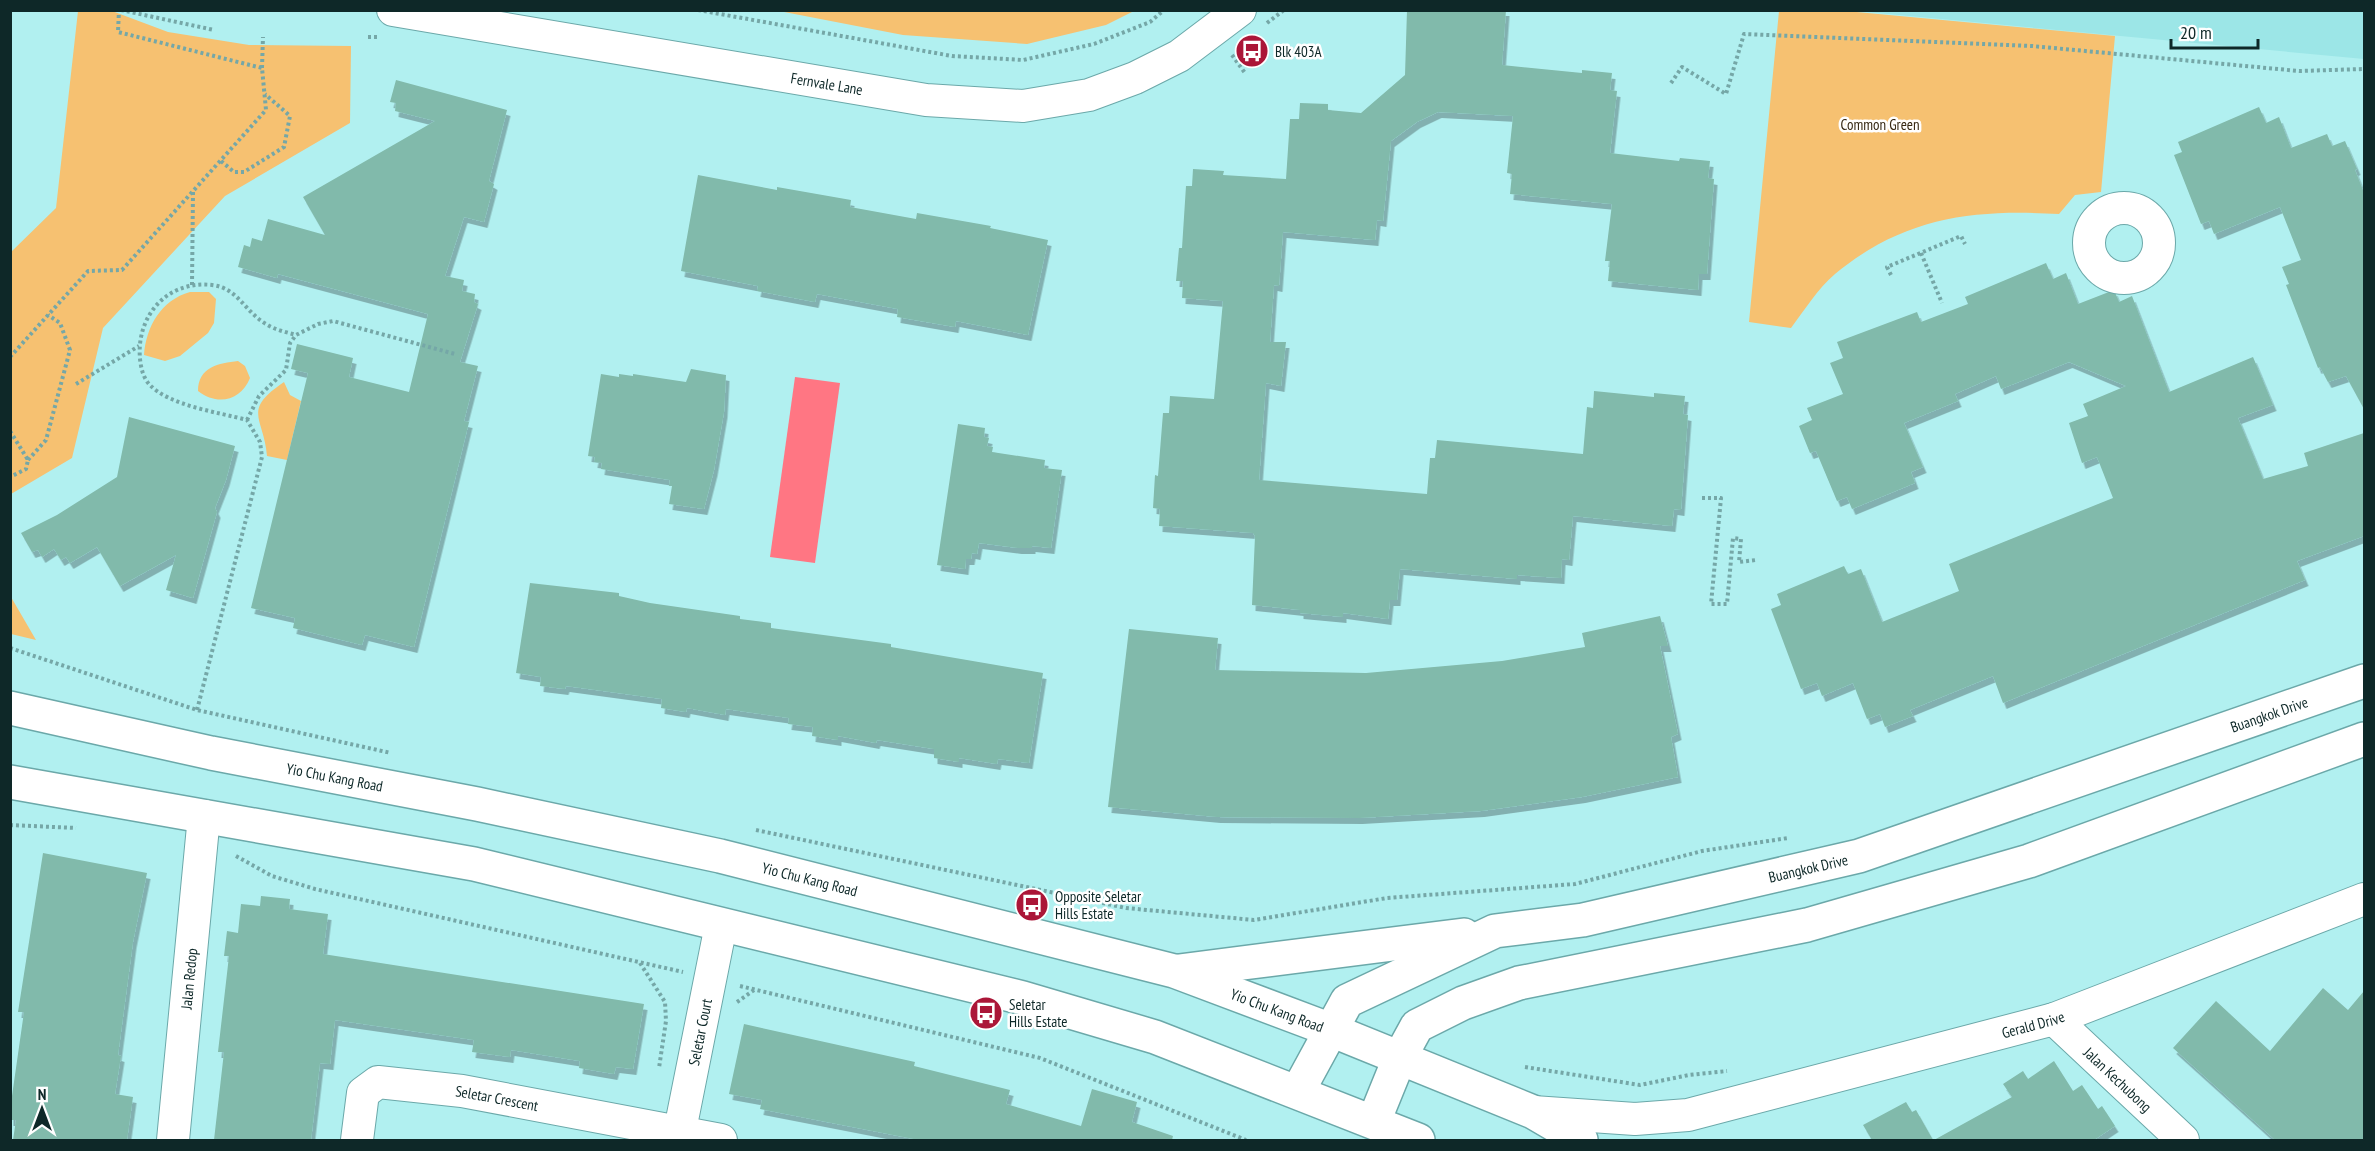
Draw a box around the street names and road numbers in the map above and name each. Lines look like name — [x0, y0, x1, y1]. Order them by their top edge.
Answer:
street label: Fernvale Lane — [789, 68, 864, 99]
street label: Buangkok Drive — [2228, 692, 2310, 736]
street label: Yio Chu Kang Road — [285, 758, 385, 795]
street label: Buangkok Drive — [1767, 849, 1850, 886]
street label: Yio Chu Kang Road — [760, 858, 860, 900]
street label: Jalan Redop — [176, 947, 201, 1011]
street label: Yio Chu Kang Road — [1228, 984, 1326, 1036]
street label: Seletar Court — [684, 997, 716, 1067]
street label: Gerald Drive — [1999, 1006, 2067, 1042]
street label: Jalan Kechubong — [2079, 1042, 2156, 1116]
street label: Seletar Crescent — [455, 1081, 540, 1115]

